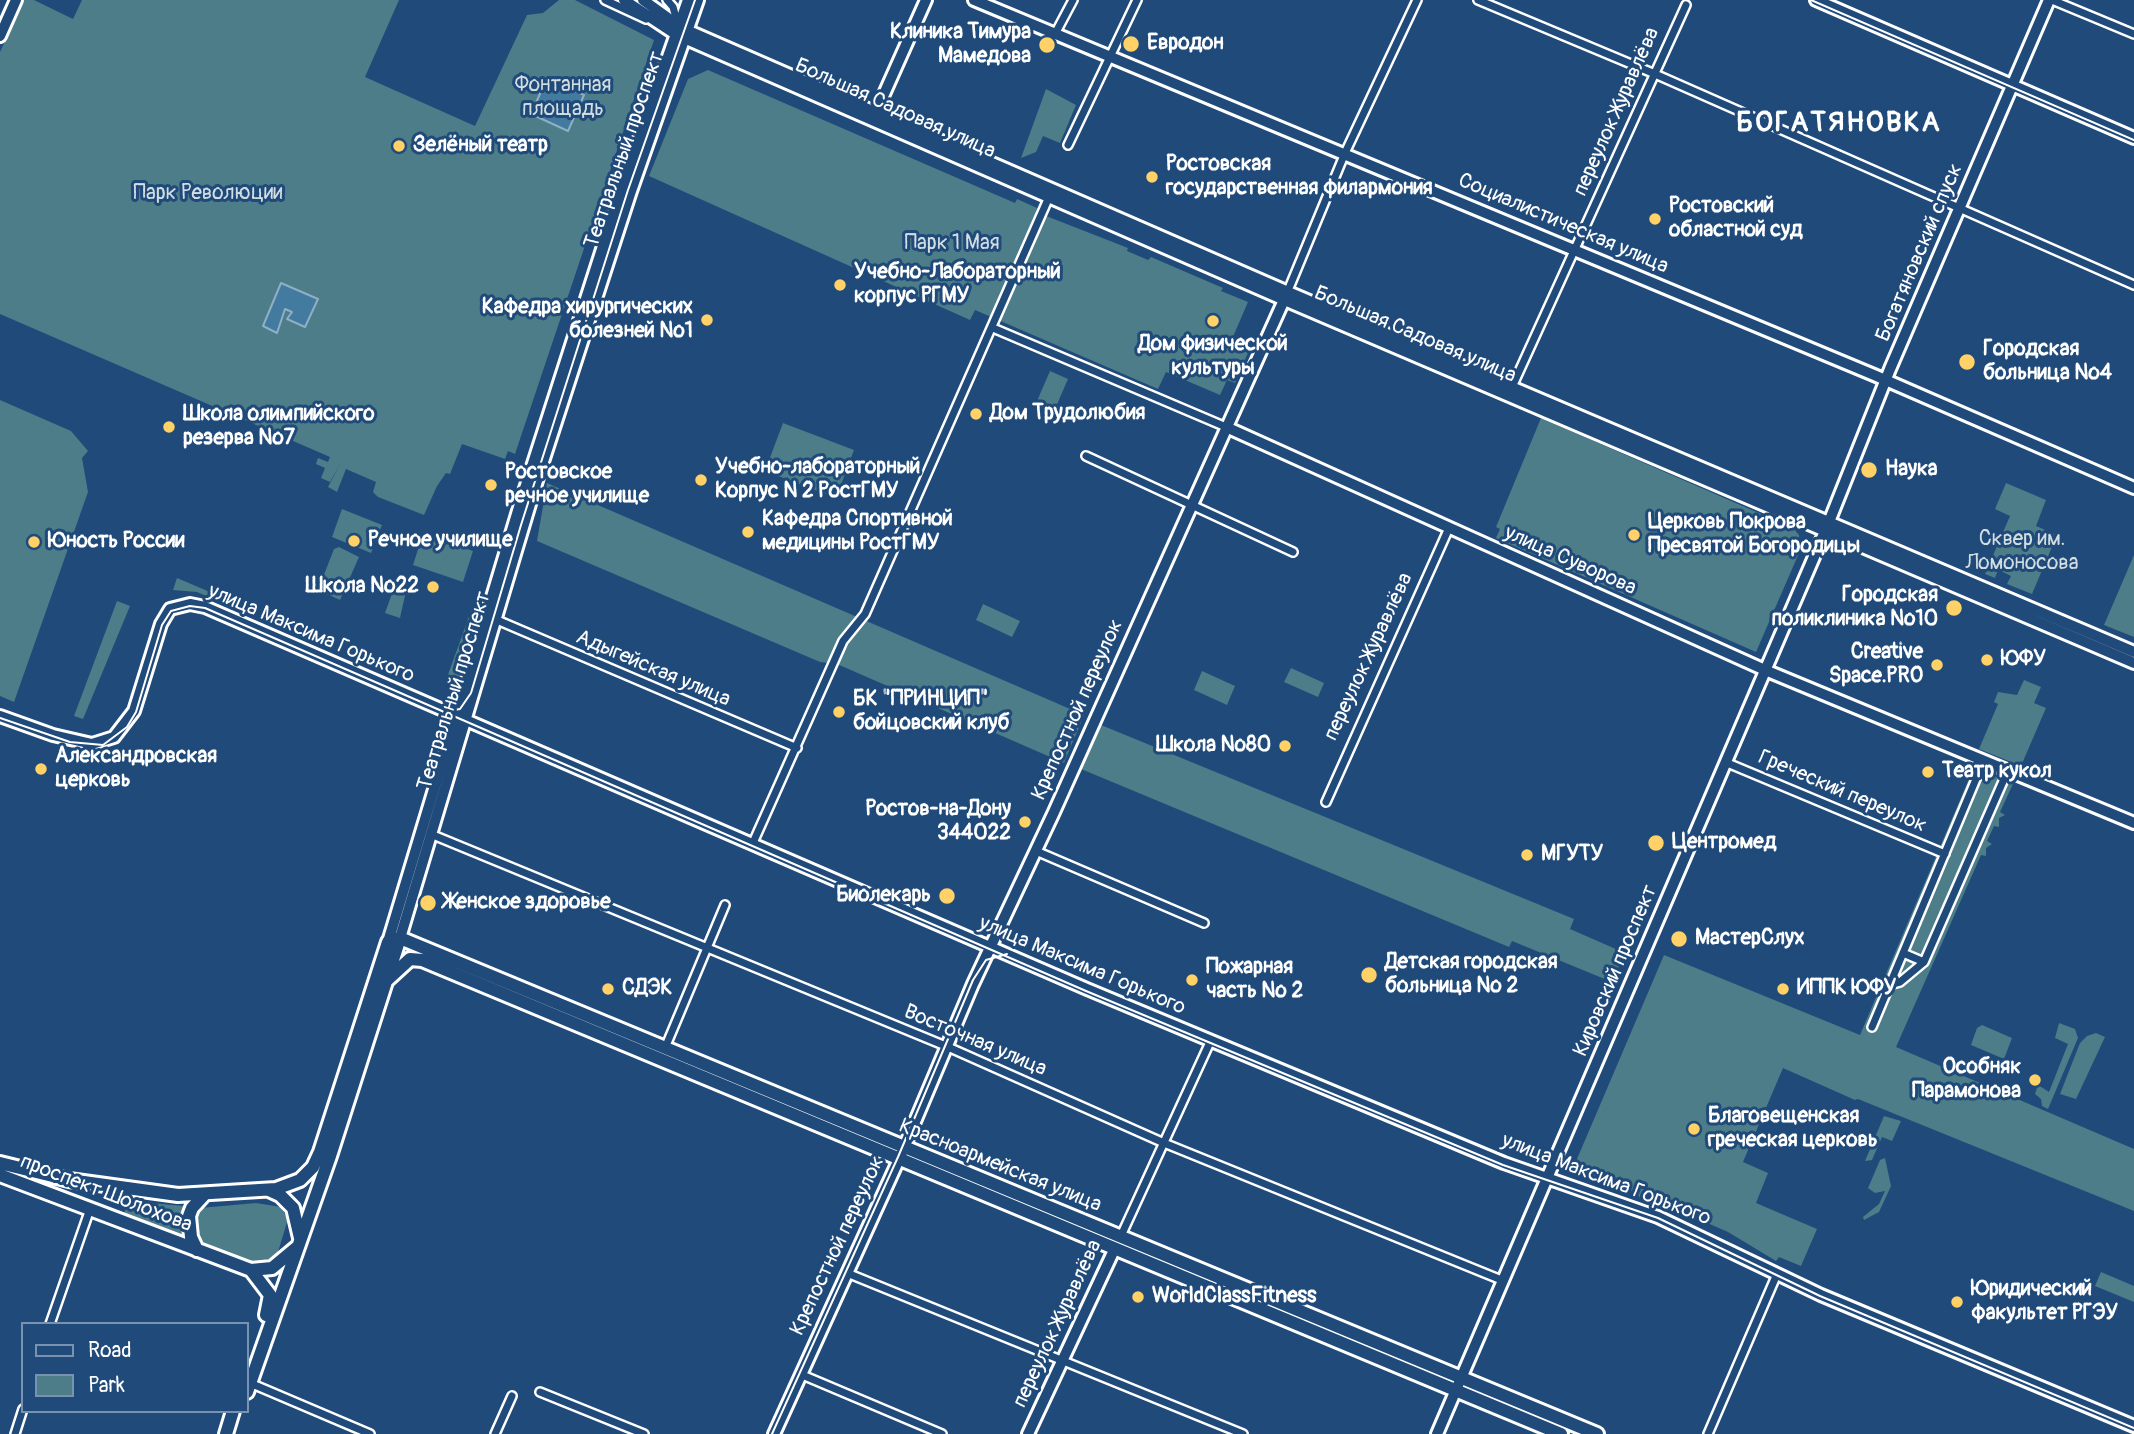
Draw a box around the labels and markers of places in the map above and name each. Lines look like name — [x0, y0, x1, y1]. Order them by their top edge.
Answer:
place label: Клиника Тимура Мамедова — [890, 20, 1031, 70]
place label: Евродон — [1147, 31, 1224, 57]
marker: Евродон — [1121, 34, 1141, 54]
marker: Клиника Тимура Мамедова — [1037, 35, 1057, 55]
place label: Зелёный театр — [413, 133, 548, 159]
marker: Зелёный театр — [391, 138, 407, 154]
place label: Ростовская государственная филармония — [1166, 152, 1433, 202]
marker: Ростовская государственная филармония — [1144, 169, 1160, 185]
place label: Ростовский областной суд — [1669, 194, 1803, 244]
marker: Ростовский областной суд — [1647, 211, 1663, 227]
place label: Учебно-Лабораторный корпус РГМУ — [854, 260, 1061, 310]
marker: Учебно-Лабораторный корпус РГМУ — [832, 277, 848, 293]
place label: Кафедра хирургических болезней №1 — [482, 295, 693, 345]
marker: Кафедра хирургических болезней №1 — [699, 312, 715, 328]
marker: Дом физической культуры — [1205, 313, 1221, 329]
place label: Дом физической культуры — [1138, 332, 1288, 382]
place label: Городская больница №4 — [1983, 337, 2112, 387]
marker: Городская больница №4 — [1957, 352, 1977, 372]
place label: Дом Трудолюбия — [990, 401, 1145, 427]
place label: Школа олимпийского резерва №7 — [183, 402, 374, 452]
marker: Дом Трудолюбия — [968, 406, 984, 422]
marker: Школа олимпийского резерва №7 — [161, 419, 177, 435]
place label: Учебно-лабораторный Корпус N 2 РостГМУ — [715, 455, 920, 505]
place label: Наука — [1885, 457, 1938, 483]
place label: Ростовское речное училище — [505, 460, 649, 510]
marker: Наука — [1859, 460, 1879, 480]
marker: Учебно-лабораторный Корпус N 2 РостГМУ — [693, 472, 709, 488]
marker: Ростовское речное училище — [483, 477, 499, 493]
place label: Кафедра Спортивной медицины РостГМУ — [762, 507, 953, 557]
place label: Церковь Покрова Пресвятой Богородицы — [1648, 510, 1860, 560]
marker: Кафедра Спортивной медицины РостГМУ — [740, 524, 756, 540]
marker: Церковь Покрова Пресвятой Богородицы — [1626, 527, 1642, 543]
place label: Речное училище — [368, 528, 513, 554]
place label: Юность России — [48, 529, 185, 555]
marker: Речное училище — [346, 533, 362, 549]
marker: Юность России — [26, 534, 42, 550]
place label: Школа №22 — [305, 574, 419, 600]
marker: Школа №22 — [425, 579, 441, 595]
place label: Городская поликлиника №10 — [1771, 583, 1938, 633]
marker: Городская поликлиника №10 — [1944, 598, 1964, 618]
place label: Creative Space.PRO — [1829, 640, 1923, 690]
place label: ЮФУ — [2001, 647, 2046, 673]
marker: ЮФУ — [1979, 652, 1995, 668]
marker: Creative Space.PRO — [1929, 657, 1945, 673]
place label: БК "ПРИНЦИП" бойцовский клуб — [853, 687, 1010, 737]
marker: БК "ПРИНЦИП" бойцовский клуб — [831, 704, 847, 720]
place label: Школа №80 — [1156, 733, 1271, 759]
marker: Школа №80 — [1277, 738, 1293, 754]
place label: Александровская церковь — [55, 744, 217, 794]
place label: Театр кукол — [1942, 759, 2052, 785]
marker: Александровская церковь — [33, 761, 49, 777]
marker: Театр кукол — [1920, 764, 1936, 780]
place label: Ростов-на-Дону 344022 — [865, 797, 1011, 847]
marker: Ростов-на-Дону 344022 — [1017, 814, 1033, 830]
place label: Центромед — [1672, 830, 1776, 856]
marker: Центромед — [1646, 833, 1666, 853]
place label: МГУТУ — [1541, 842, 1603, 868]
marker: МГУТУ — [1519, 847, 1535, 863]
place label: Биолекарь — [836, 883, 931, 909]
marker: Биолекарь — [937, 886, 957, 906]
place label: Женское здоровье — [444, 890, 611, 916]
marker: Женское здоровье — [418, 893, 438, 913]
place label: МастерСлух — [1695, 926, 1804, 952]
marker: МастерСлух — [1669, 929, 1689, 949]
place label: Детская городская больница № 2 — [1385, 950, 1558, 1000]
place label: Пожарная часть № 2 — [1206, 955, 1303, 1005]
marker: Детская городская больница № 2 — [1359, 965, 1379, 985]
marker: Пожарная часть № 2 — [1184, 972, 1200, 988]
place label: СДЭК — [622, 976, 672, 1002]
place label: ИППК ЮФУ — [1797, 976, 1896, 1002]
marker: СДЭК — [600, 981, 616, 997]
marker: ИППК ЮФУ — [1775, 981, 1791, 997]
place label: Особняк Парамонова — [1912, 1055, 2021, 1105]
marker: Особняк Парамонова — [2027, 1072, 2043, 1088]
place label: Благовещенская греческая церковь — [1708, 1104, 1878, 1154]
marker: Благовещенская греческая церковь — [1686, 1121, 1702, 1137]
place label: Юридический факультет РГЭУ — [1971, 1277, 2118, 1327]
place label: WorldClassFitness — [1152, 1284, 1316, 1310]
marker: WorldClassFitness — [1130, 1289, 1146, 1305]
marker: Юридический факультет РГЭУ — [1949, 1294, 1965, 1310]

